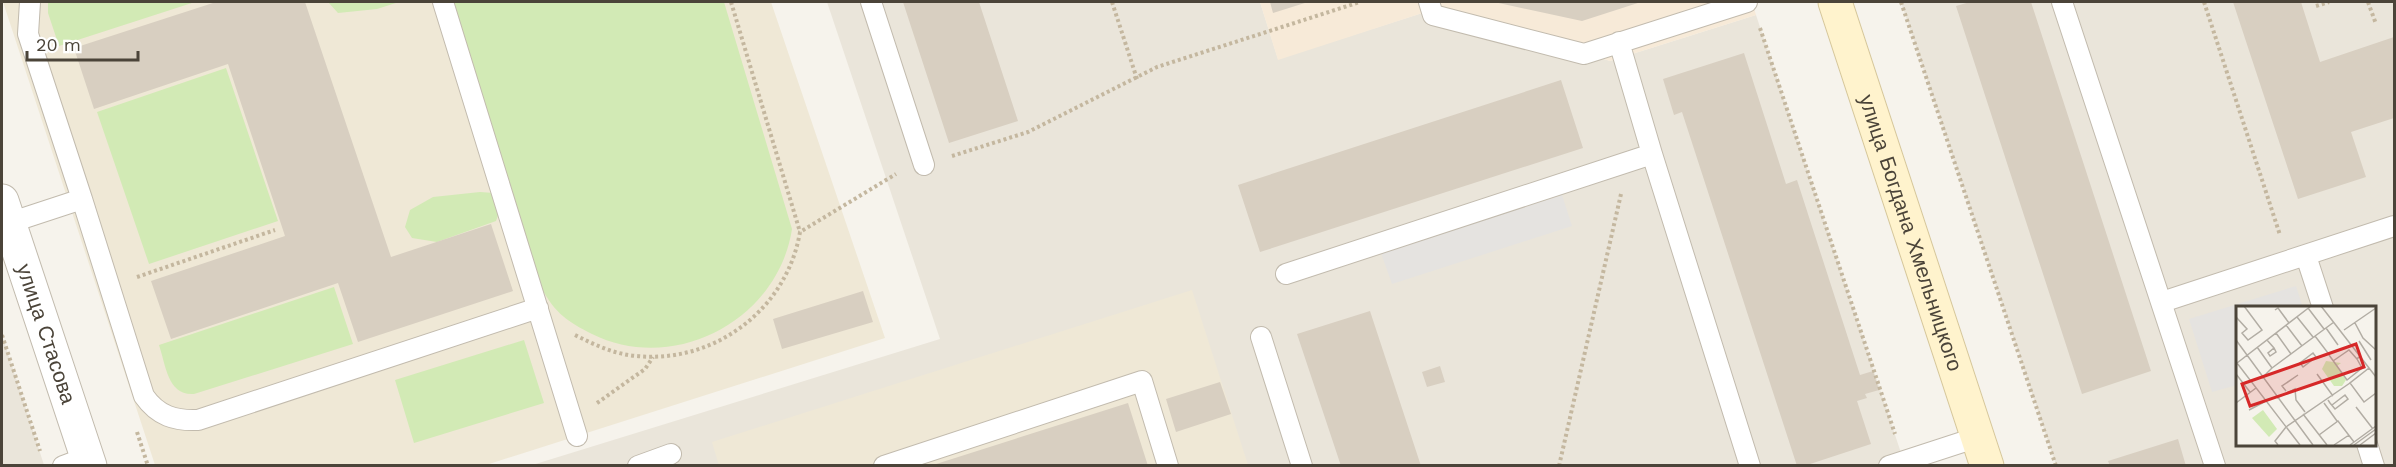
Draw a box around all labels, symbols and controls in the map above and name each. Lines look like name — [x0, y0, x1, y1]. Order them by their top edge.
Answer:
scale bar — [27, 24, 138, 62]
text: 20 m — [36, 34, 81, 55]
street label: улица Богдана Хмельницкого — [1854, 91, 1968, 374]
street label: улица Стасова — [12, 260, 82, 407]
inset map — [2236, 306, 2375, 446]

